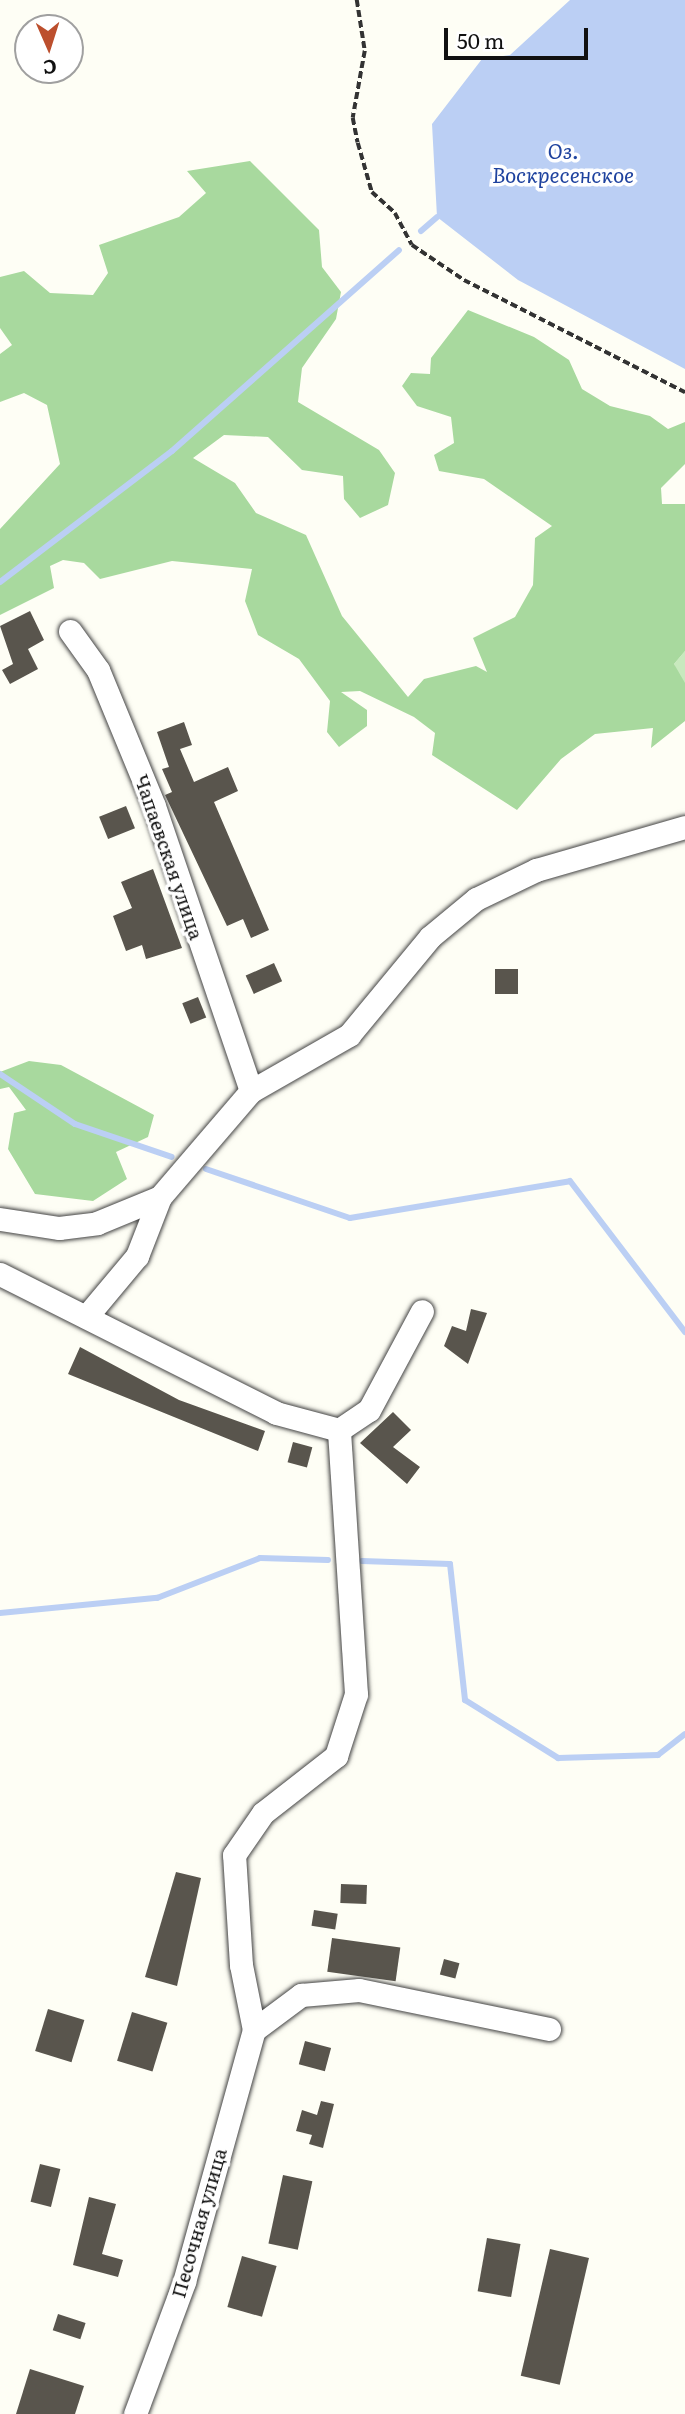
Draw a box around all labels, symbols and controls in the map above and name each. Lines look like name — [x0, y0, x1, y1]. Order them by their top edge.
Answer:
north arrow — [14, 14, 84, 84]
scale bar — [447, 14, 590, 58]
text: 50 m — [457, 24, 504, 55]
text: С — [43, 54, 57, 82]
water label: Оз. Воскресенское — [492, 137, 634, 187]
street label: Чапаевская улица — [130, 771, 208, 943]
street label: Песочная улица — [167, 2145, 231, 2301]

